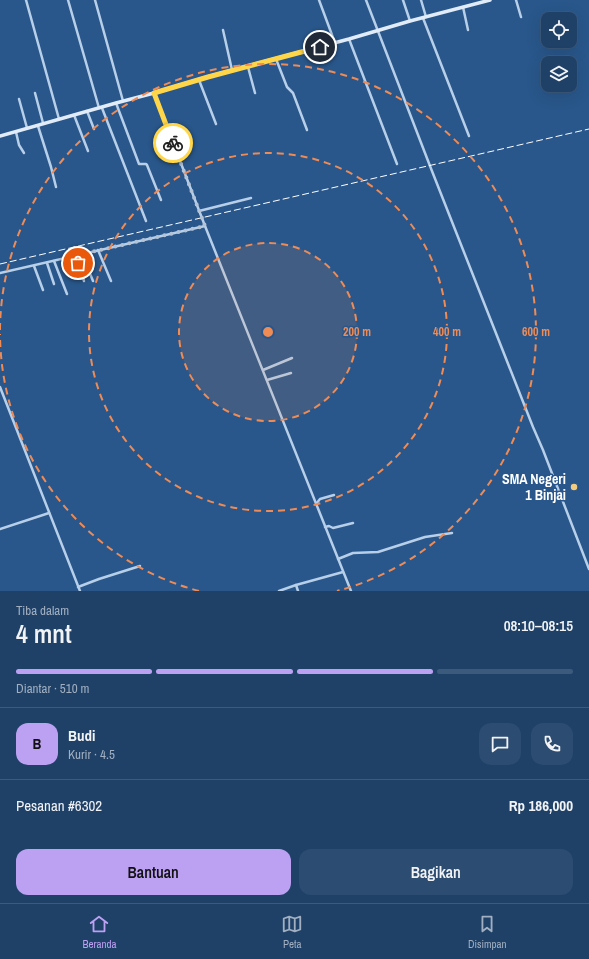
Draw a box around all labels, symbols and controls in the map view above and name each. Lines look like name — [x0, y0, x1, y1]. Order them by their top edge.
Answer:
map controls — [541, 12, 577, 92]
button: locate — [541, 12, 577, 48]
pin — [303, 30, 337, 64]
icon: home — [309, 36, 331, 58]
button: layers — [541, 56, 577, 92]
courier — [153, 123, 193, 163]
icon: bike — [162, 132, 184, 154]
pin — [61, 246, 95, 280]
icon: bag — [67, 252, 89, 274]
text: 200 m — [343, 324, 371, 340]
text: 400 m — [433, 324, 461, 340]
text: 600 m — [522, 324, 550, 340]
centre of rings — [261, 325, 275, 339]
place label: SMA Negeri 1 Binjai — [502, 470, 566, 504]
marker: SMA Negeri 1 Binjai — [569, 482, 579, 492]
text: Tiba dalam — [16, 602, 69, 619]
text: 08:10–08:15 — [504, 615, 573, 636]
text: 4 mnt — [16, 616, 72, 651]
text: Diantar · 510 m — [16, 680, 89, 697]
button: chat — [479, 723, 521, 765]
button: phone — [531, 723, 573, 765]
text: Budi — [68, 725, 95, 746]
text: B — [33, 733, 41, 754]
text: Kurir · 4.5 — [68, 746, 115, 763]
text: Pesanan #6302 — [16, 795, 102, 816]
text: Rp 186,000 — [509, 795, 573, 816]
button: Bantuan — [16, 849, 291, 895]
button: Bagikan — [299, 849, 573, 895]
tab: Beranda — [82, 913, 116, 951]
tab: Peta — [281, 913, 303, 951]
tab: Disimpan — [468, 913, 507, 951]

